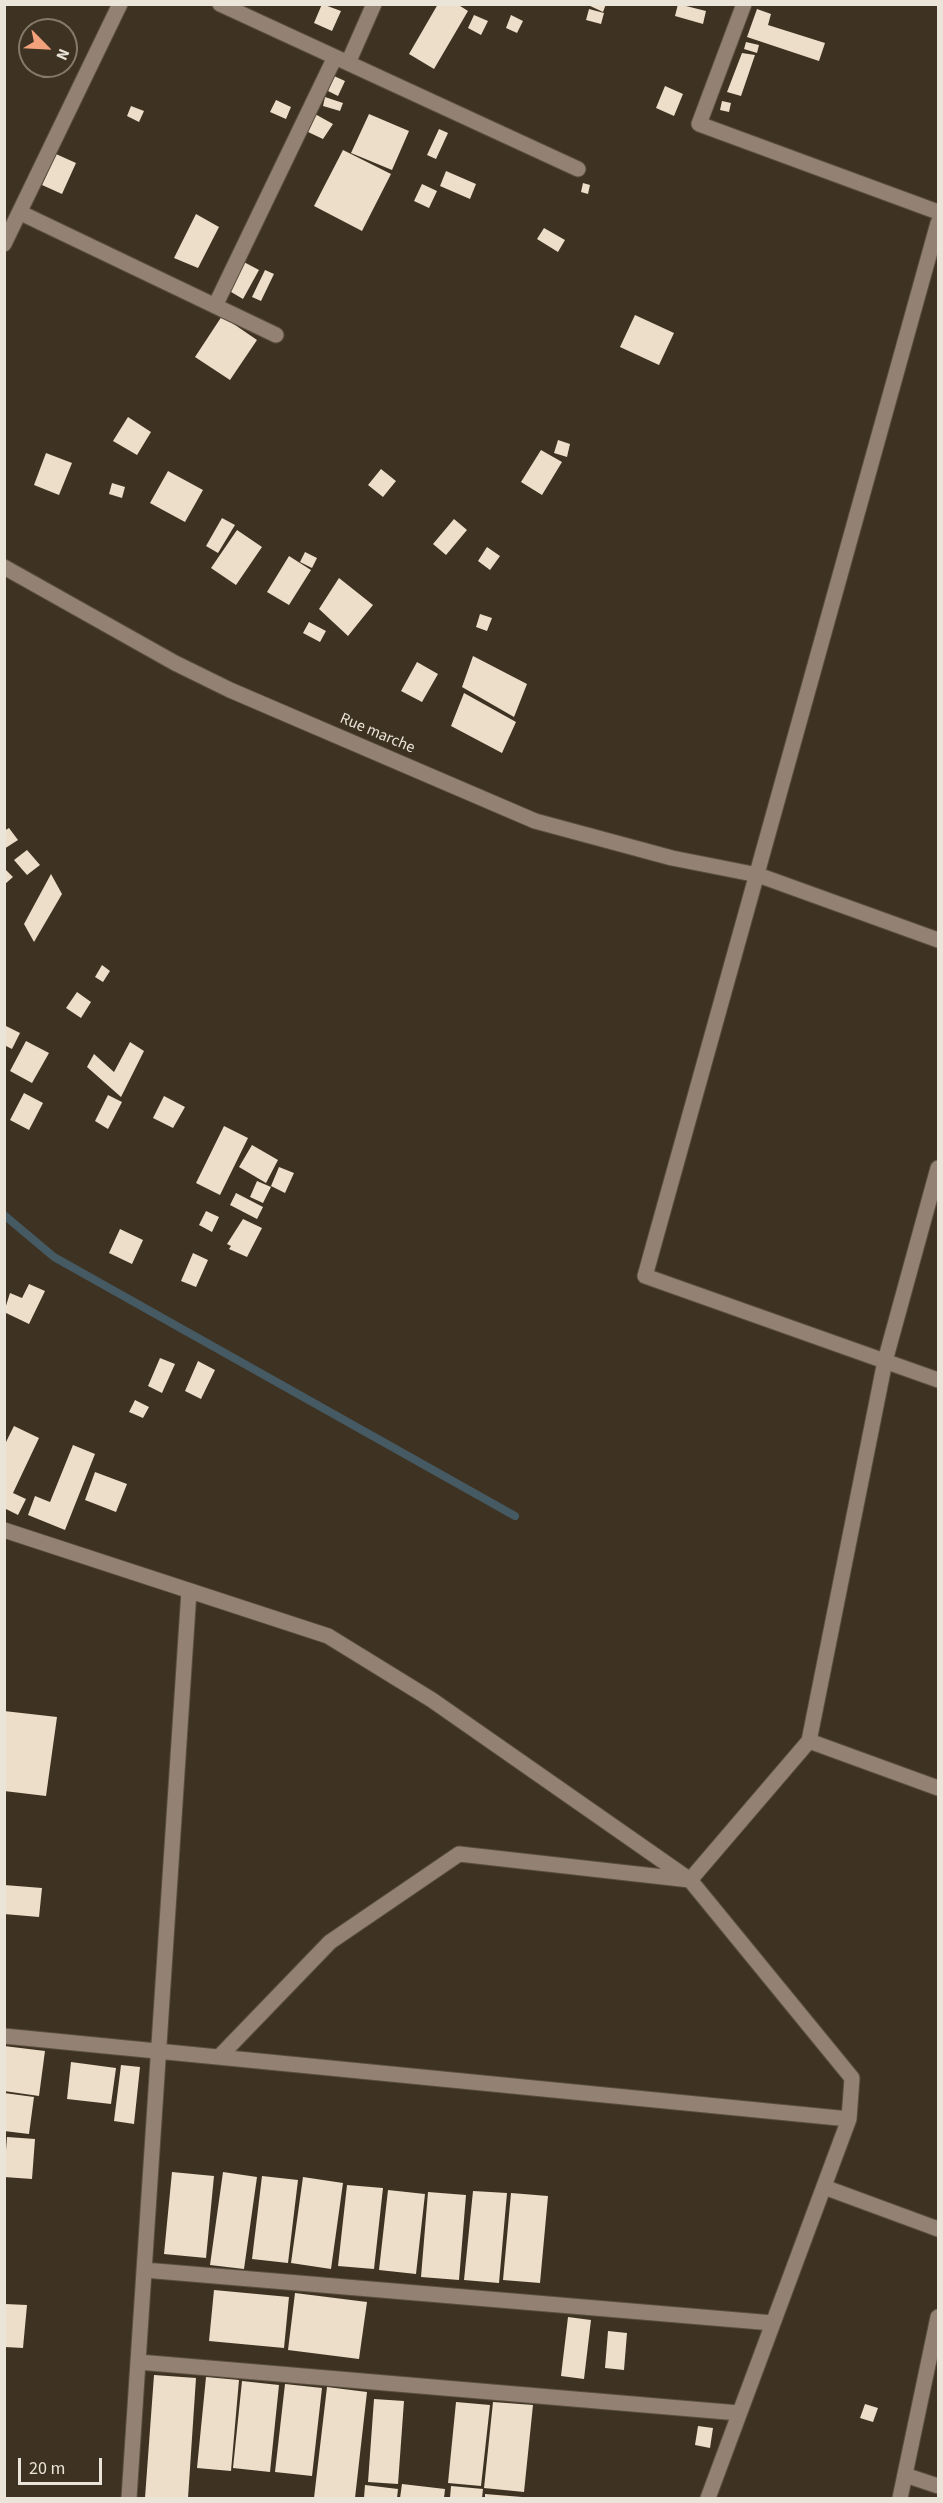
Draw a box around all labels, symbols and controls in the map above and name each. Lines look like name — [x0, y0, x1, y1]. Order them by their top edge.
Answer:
north arrow — [18, 18, 78, 78]
text: N — [50, 45, 75, 64]
street label: Rue marche — [337, 710, 417, 758]
scale bar — [21, 2446, 105, 2484]
text: 20 m — [29, 2456, 65, 2481]

